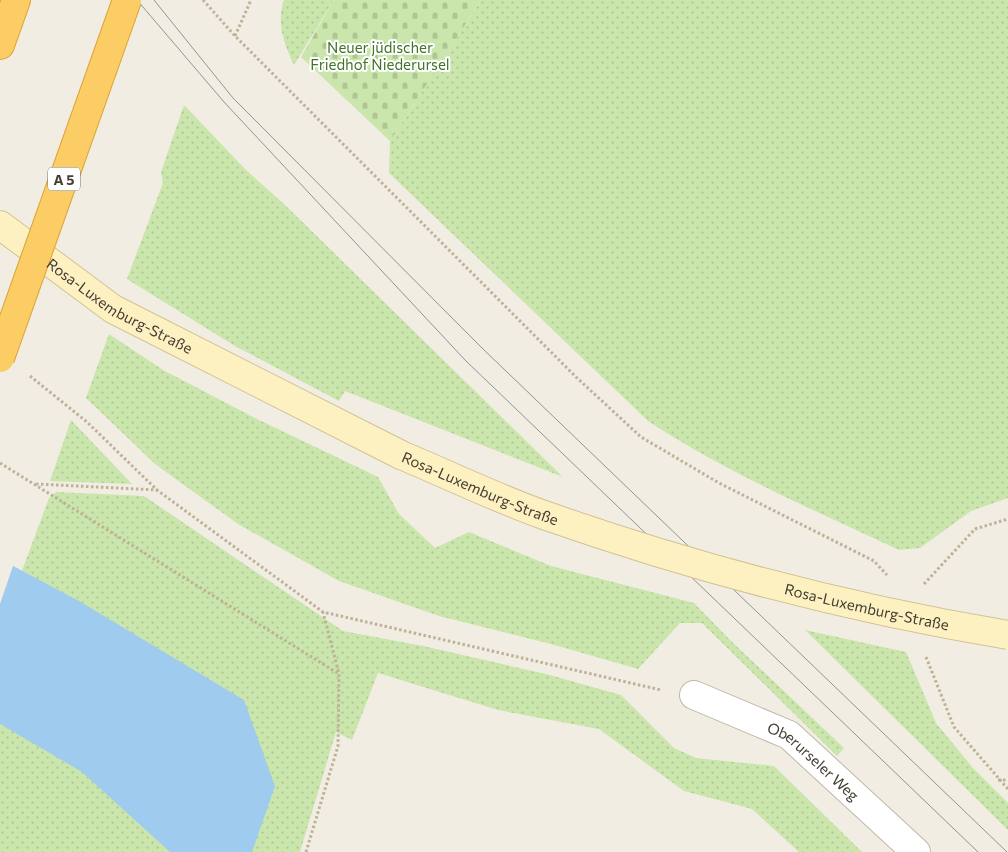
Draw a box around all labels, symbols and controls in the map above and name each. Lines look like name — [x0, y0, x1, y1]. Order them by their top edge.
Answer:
park label: Neuer jüdischer Friedhof Niederursel — [310, 38, 450, 73]
road number: A 5 — [48, 168, 80, 190]
street label: Rosa-Luxemburg-Straße — [44, 254, 196, 357]
street label: Rosa-Luxemburg-Straße — [399, 447, 561, 528]
street label: Rosa-Luxemburg-Straße — [783, 579, 951, 633]
street label: Oberurseler Weg — [765, 718, 863, 804]

